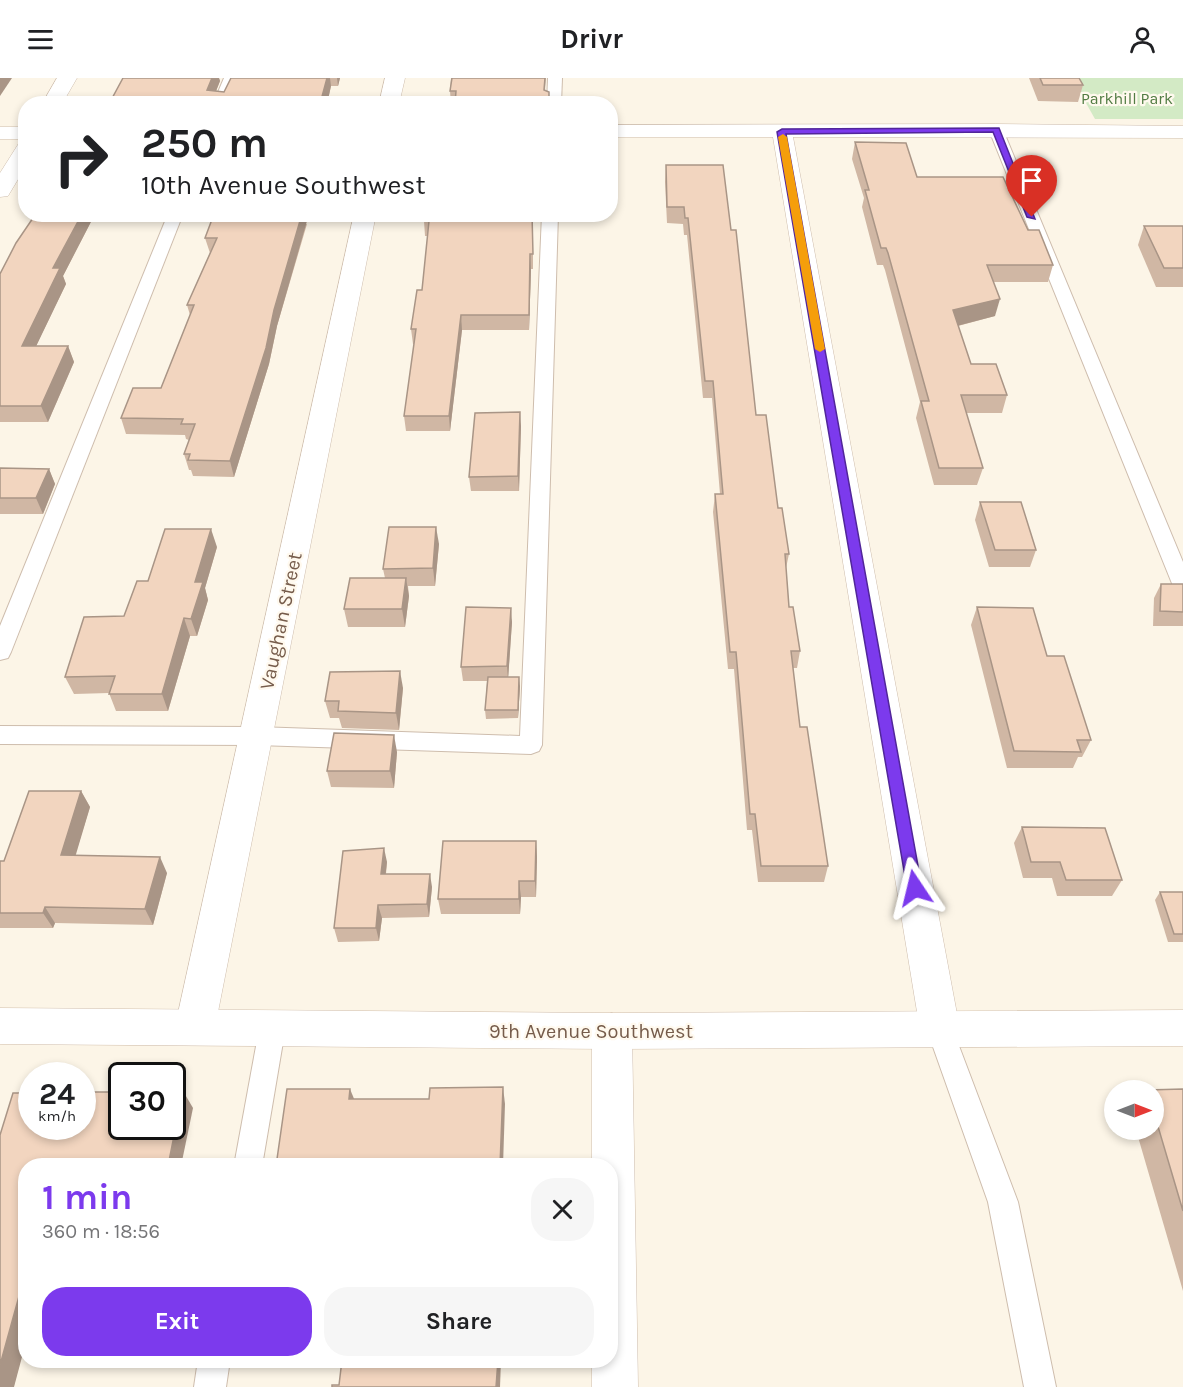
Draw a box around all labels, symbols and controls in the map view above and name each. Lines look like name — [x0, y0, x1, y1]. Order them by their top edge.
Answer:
icon: menu — [24, 23, 57, 56]
text: Drivr — [560, 23, 623, 55]
icon: person — [1126, 23, 1159, 56]
park label: Parkhill Park — [1081, 89, 1173, 108]
text: 250 m — [141, 118, 268, 168]
icon: right — [42, 120, 120, 198]
pin — [1006, 155, 1057, 217]
icon: arrive — [1015, 164, 1048, 197]
text: 10th Avenue Southwest — [141, 169, 426, 201]
street label: Vaughan Street — [255, 550, 307, 692]
position arrow — [883, 856, 947, 920]
street label: 9th Avenue Southwest — [489, 1020, 693, 1043]
speed limit sign: 30 — [108, 1062, 186, 1140]
text: 24 — [39, 1076, 75, 1112]
north arrow — [1104, 1080, 1164, 1140]
map controls — [1104, 1080, 1164, 1140]
text: km/h — [38, 1107, 76, 1125]
text: 1 min — [42, 1176, 132, 1218]
button: close — [531, 1178, 594, 1241]
text: 360 m · 18:56 — [42, 1220, 160, 1243]
button: Exit — [42, 1287, 312, 1356]
button: Share — [324, 1287, 594, 1356]

